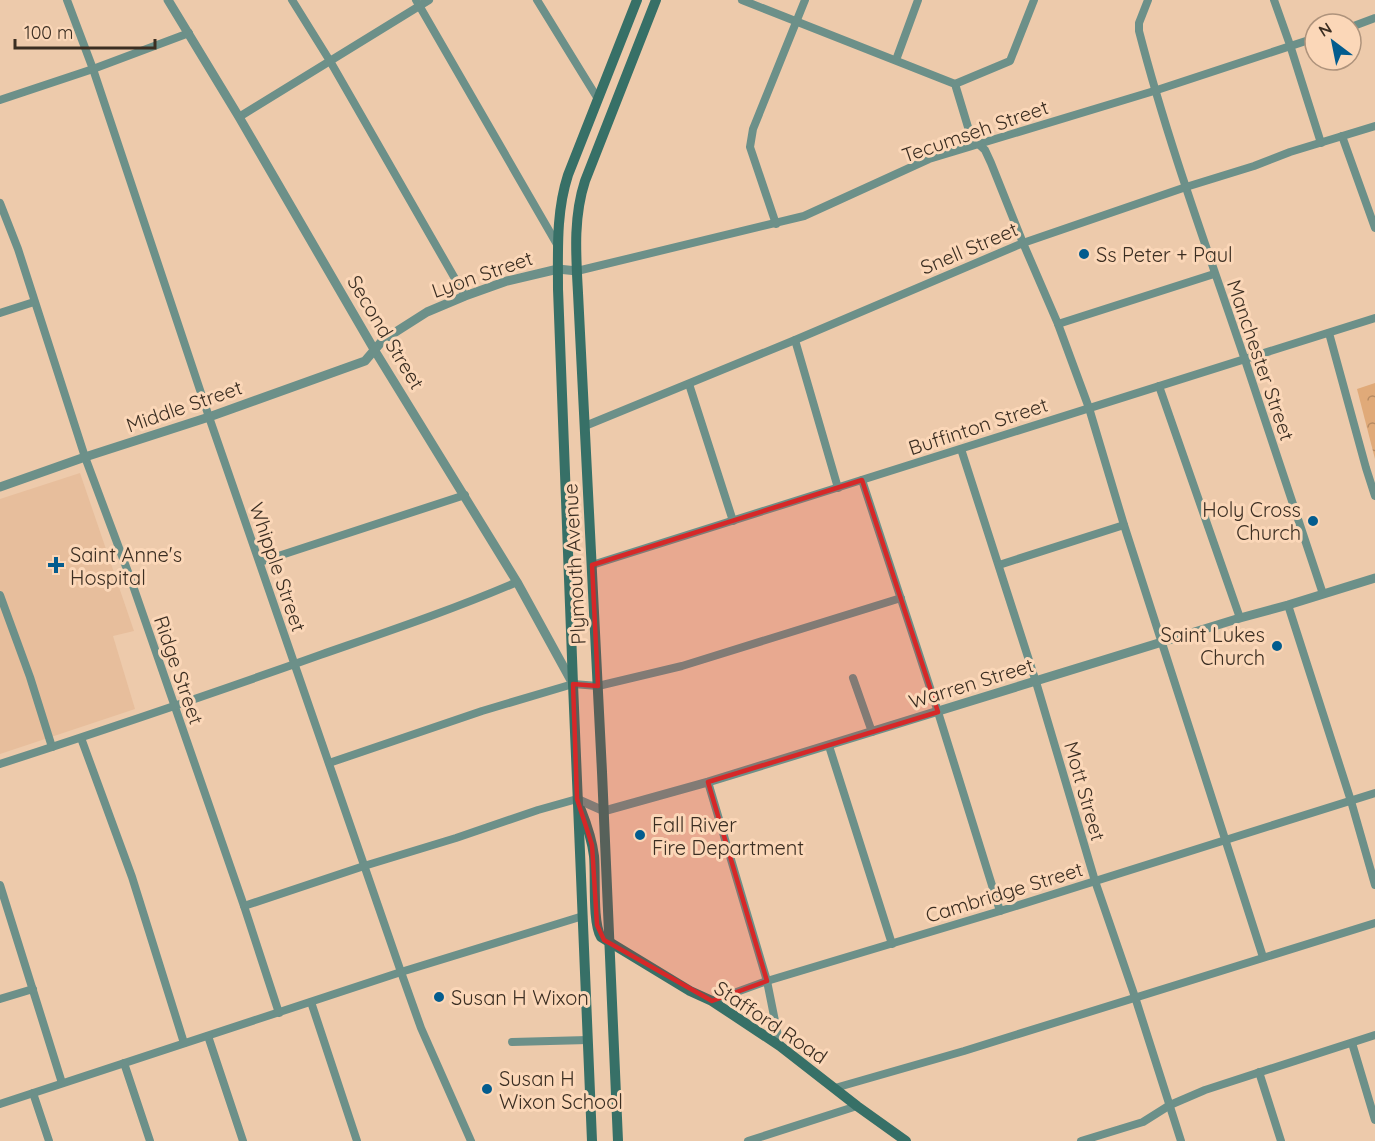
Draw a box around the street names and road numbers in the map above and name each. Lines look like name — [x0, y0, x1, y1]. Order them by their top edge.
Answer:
street label: Tecumseh Street — [899, 94, 1052, 168]
street label: Snell Street — [917, 216, 1022, 280]
street label: Lyon Street — [428, 245, 536, 303]
street label: Second Street — [342, 270, 430, 394]
street label: Manchester Street — [1222, 276, 1300, 444]
street label: Middle Street — [123, 374, 245, 437]
street label: Buffinton Street — [905, 392, 1051, 460]
street label: Plymouth Avenue — [557, 483, 591, 645]
street label: Whipple Street — [244, 499, 312, 635]
street label: Ridge Street — [149, 612, 209, 728]
street label: Warren Street — [906, 652, 1037, 714]
street label: Mott Street — [1059, 738, 1111, 844]
street label: Cambridge Street — [922, 856, 1086, 928]
street label: Stafford Road — [710, 975, 832, 1069]

